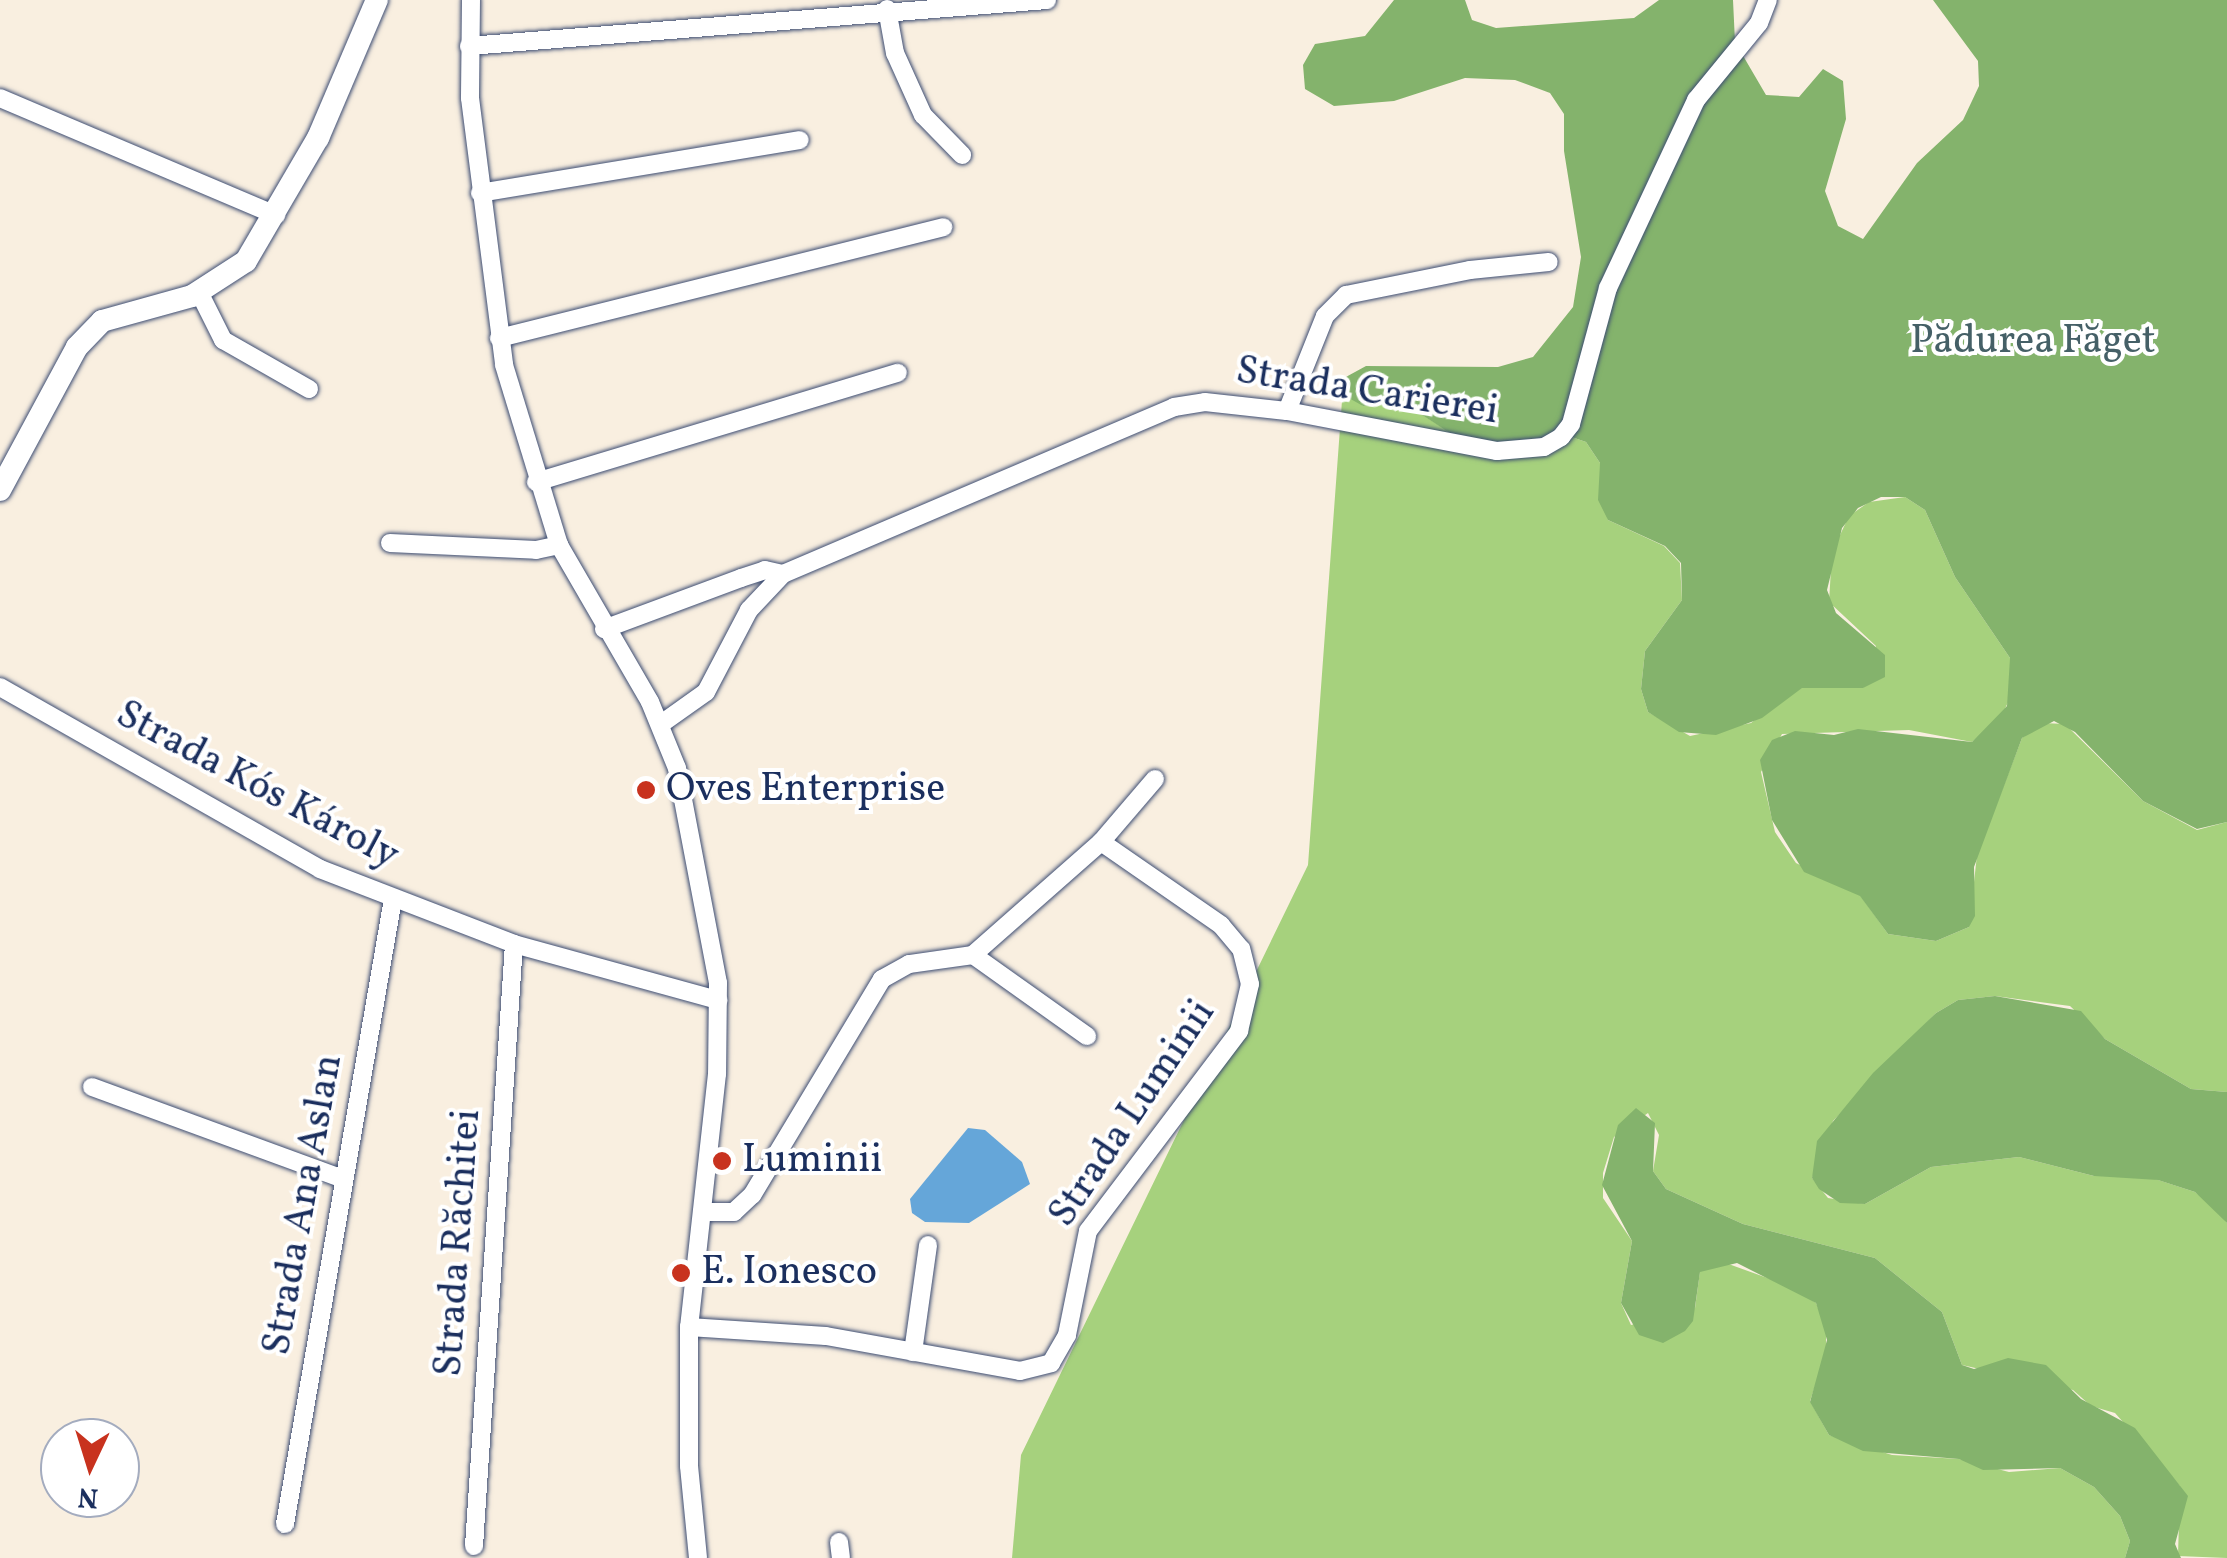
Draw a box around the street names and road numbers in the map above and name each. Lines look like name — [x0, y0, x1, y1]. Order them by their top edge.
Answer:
street label: Strada Carierei — [1232, 348, 1502, 436]
street label: Strada Kós Károly — [107, 691, 407, 881]
street label: Strada Luminii — [1039, 991, 1227, 1237]
street label: Strada Ana Aslan — [254, 1051, 354, 1359]
street label: Strada Răchitei — [426, 1108, 492, 1378]

